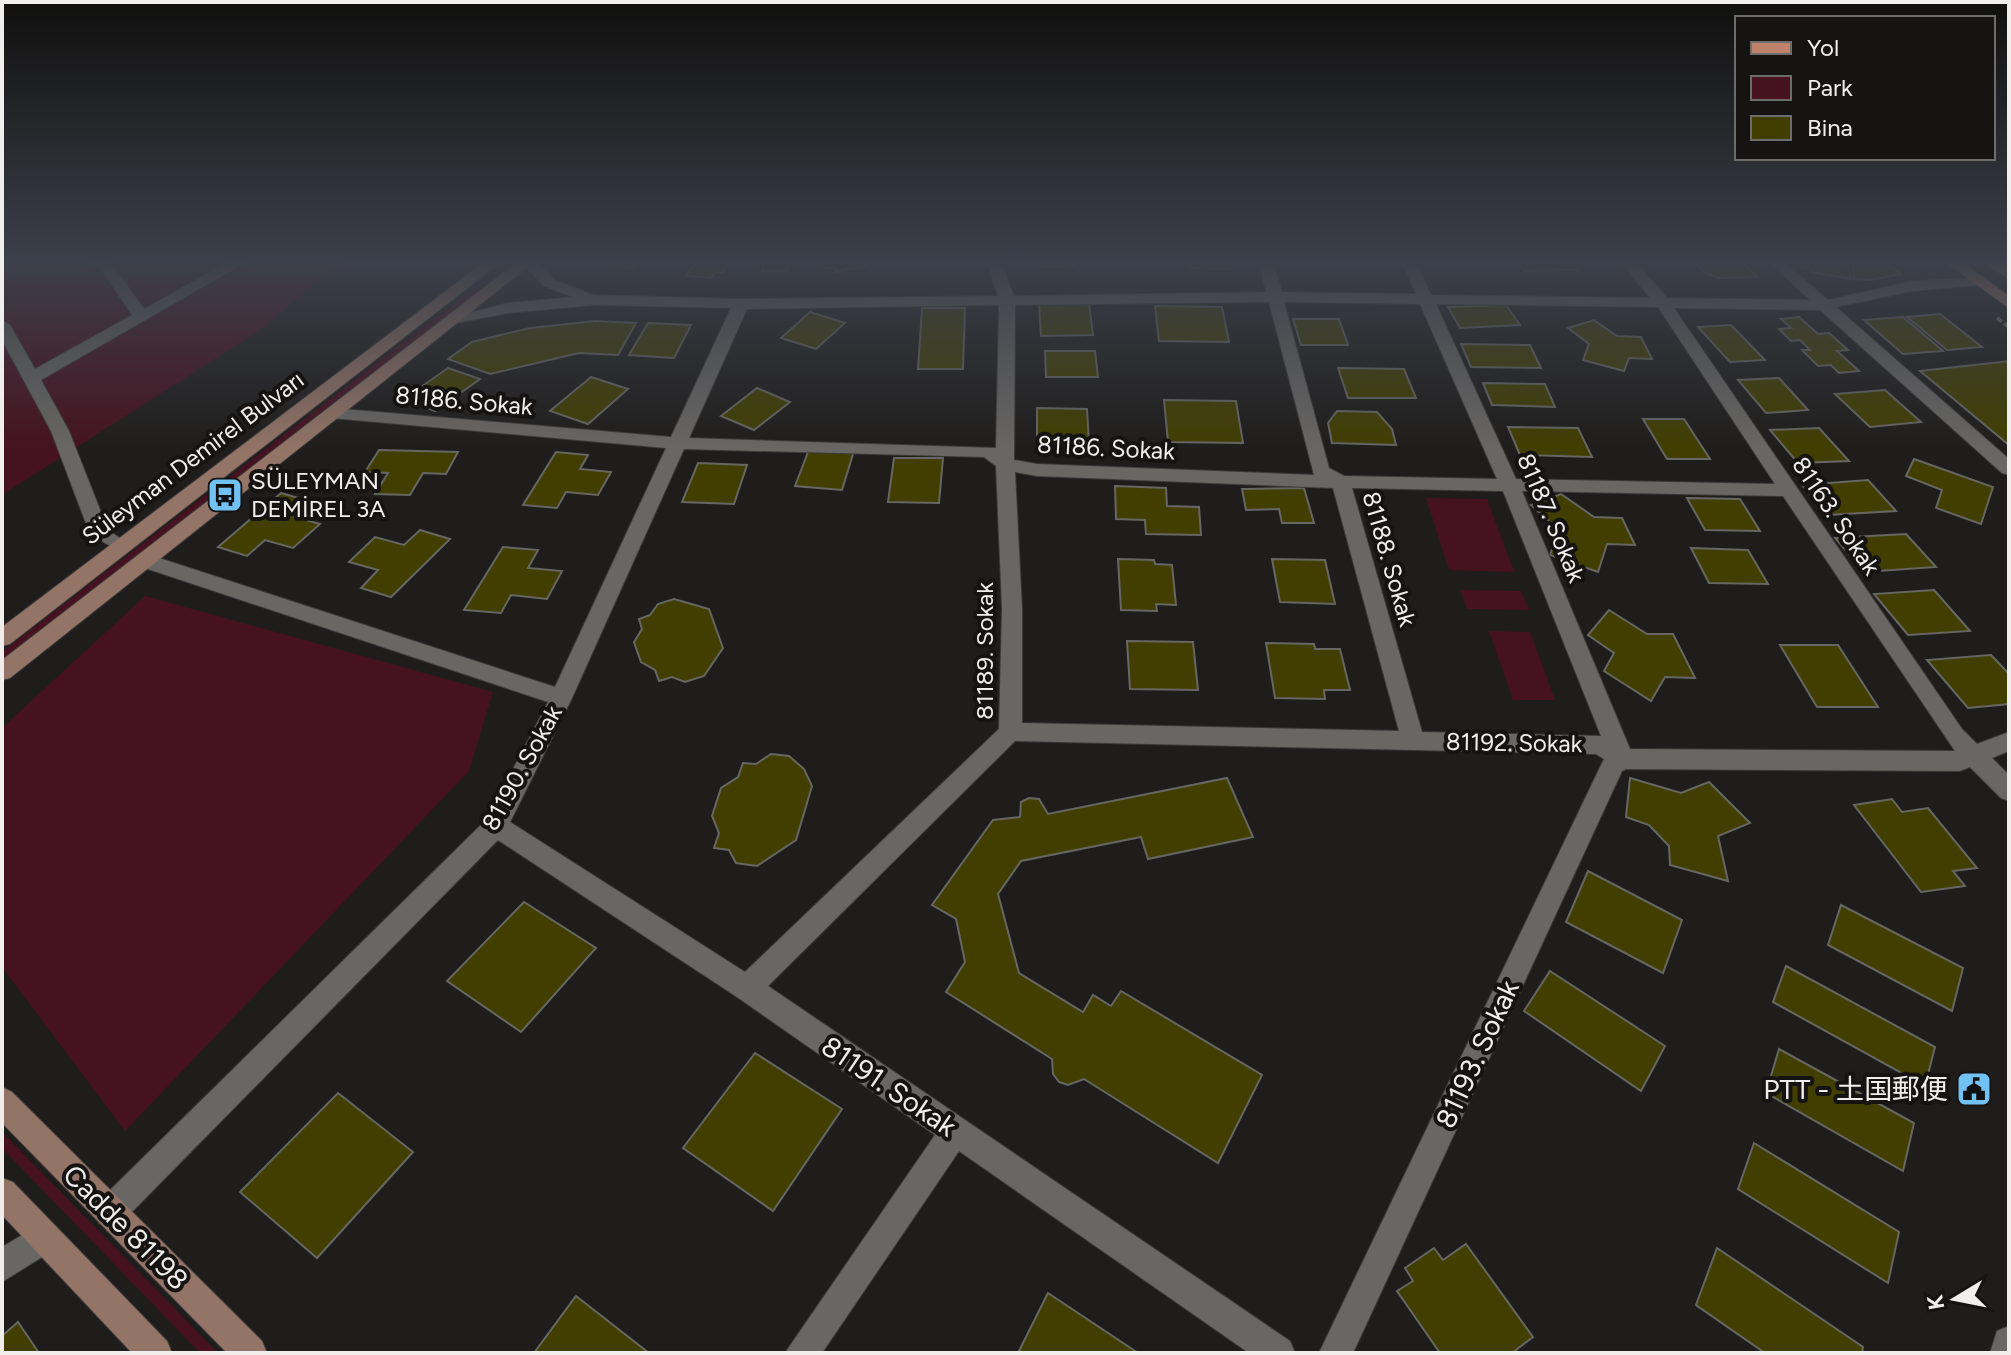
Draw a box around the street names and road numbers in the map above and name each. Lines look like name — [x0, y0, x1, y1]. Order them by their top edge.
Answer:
street label: Süleyman Demirel Bulvarı — [76, 365, 309, 551]
street label: 81186. Sokak — [394, 380, 534, 421]
street label: 81186. Sokak — [1037, 429, 1176, 466]
street label: 81187. Sokak — [1511, 449, 1592, 587]
street label: 81163. Sokak — [1786, 451, 1887, 581]
street label: 81188. Sokak — [1356, 488, 1423, 630]
street label: 81189. Sokak — [970, 582, 999, 720]
street label: 81190. Sokak — [475, 700, 568, 835]
street label: 81192. Sokak — [1446, 727, 1583, 758]
street label: 81193. Sokak — [1428, 975, 1526, 1133]
street label: 81191. Sokak — [815, 1029, 963, 1144]
street label: Cadde 81198 — [56, 1157, 196, 1297]

